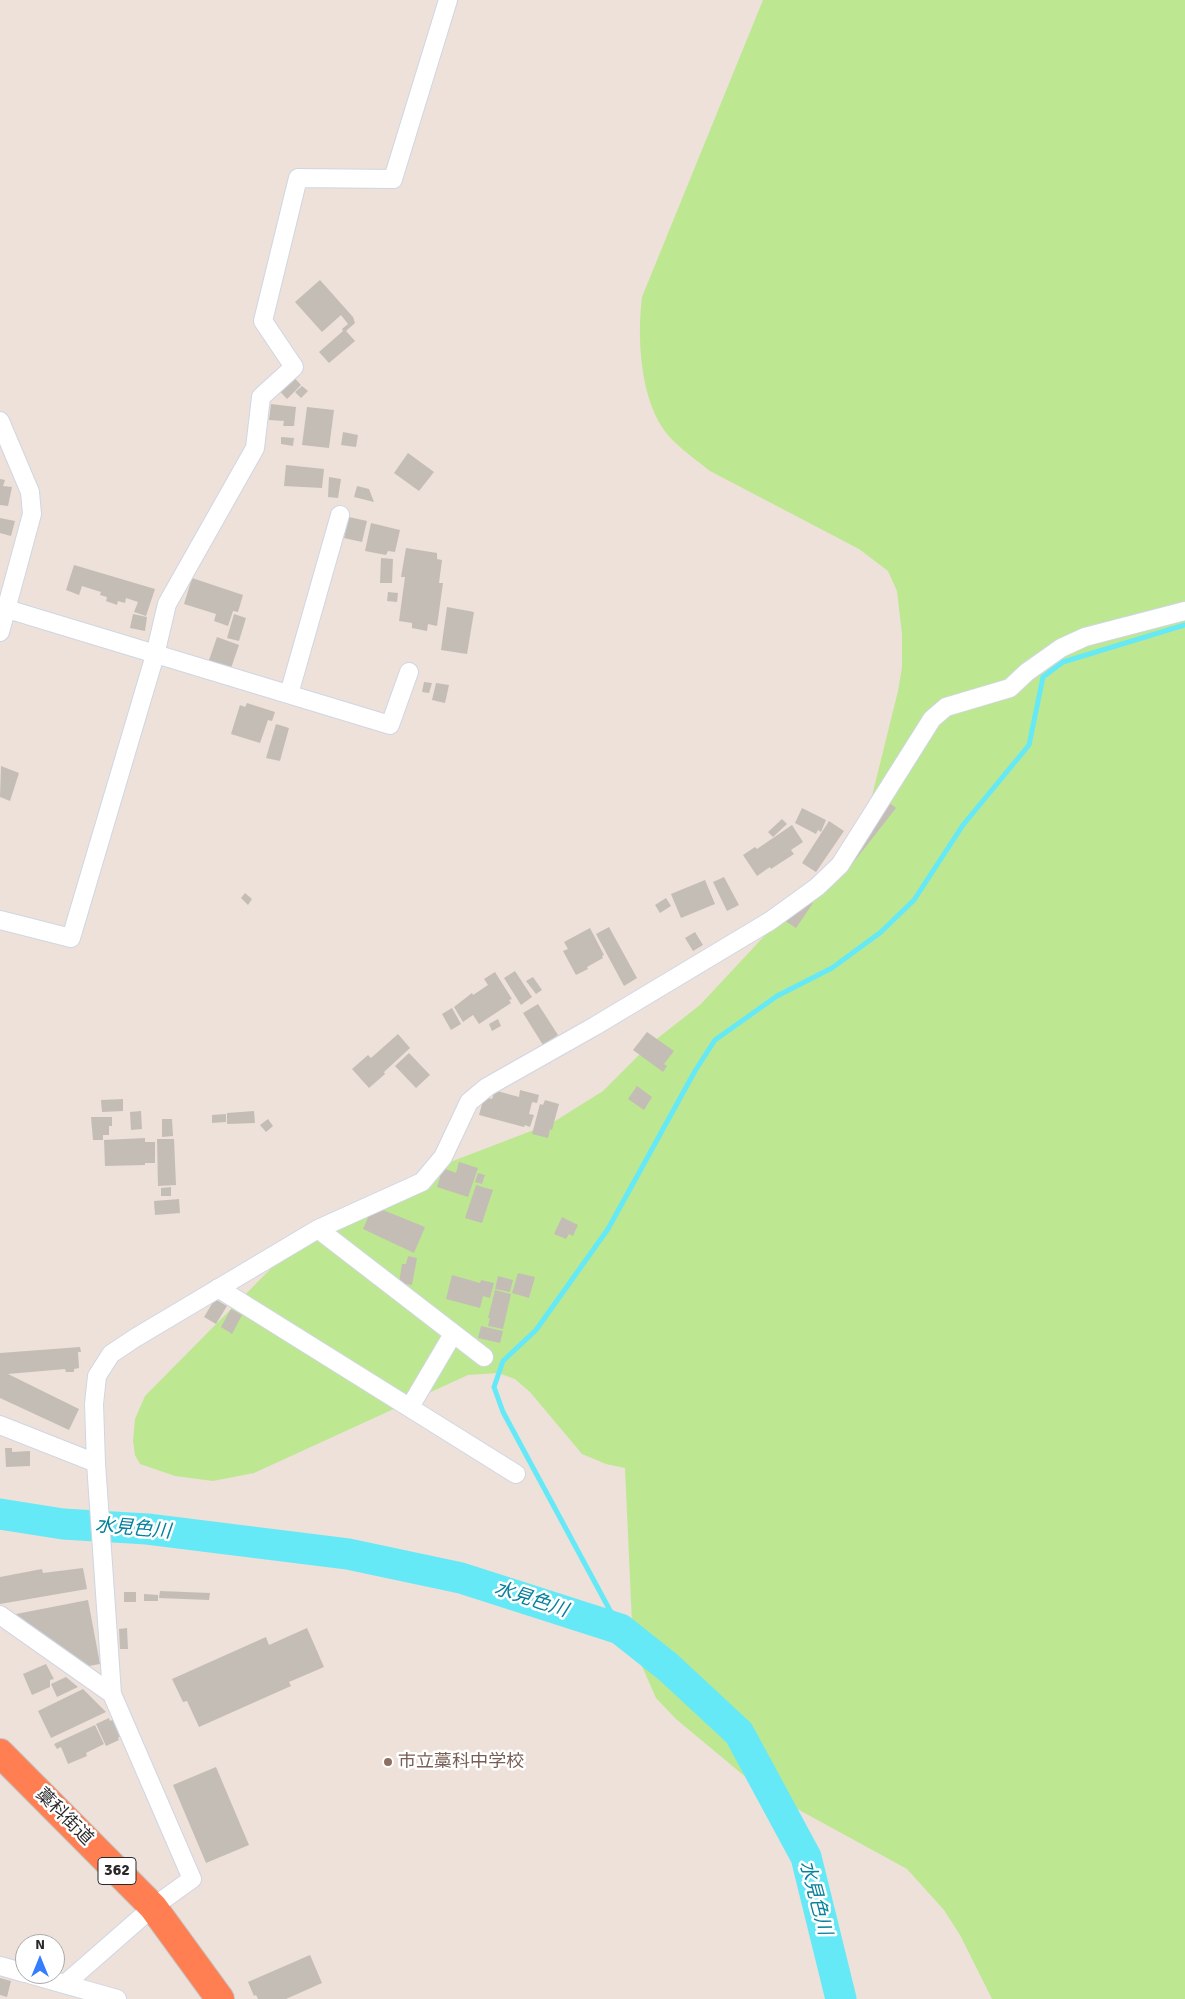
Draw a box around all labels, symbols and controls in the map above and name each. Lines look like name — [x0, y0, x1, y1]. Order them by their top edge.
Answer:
water label: 水見色川 — [94, 1514, 172, 1544]
water label: 水見色川 — [491, 1577, 571, 1623]
place label: 市立藁科中学校 — [398, 1751, 524, 1773]
marker: 市立藁科中学校 — [382, 1756, 394, 1768]
street label: 藁科街道 — [31, 1784, 97, 1850]
road number: 362 — [98, 1858, 136, 1884]
water label: 水見色川 — [794, 1858, 836, 1938]
north arrow — [15, 1934, 65, 1984]
text: N — [35, 1936, 45, 1953]

